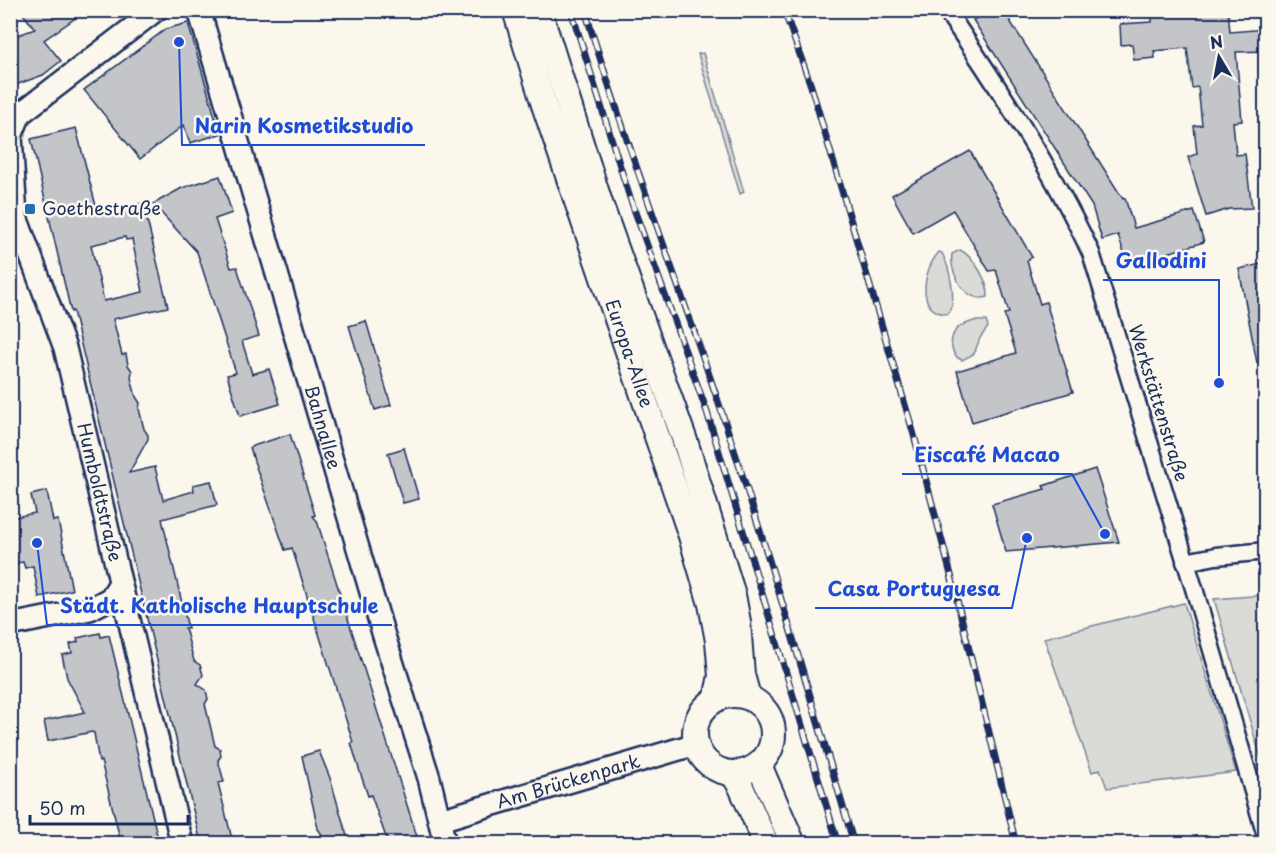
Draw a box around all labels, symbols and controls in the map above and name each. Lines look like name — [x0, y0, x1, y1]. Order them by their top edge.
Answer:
north arrow — [1189, 27, 1249, 87]
text: N — [1208, 28, 1225, 54]
callout: Narin Kosmetikstudio — [182, 107, 425, 145]
text: Narin Kosmetikstudio — [195, 110, 414, 140]
place label: Goethestraße — [42, 194, 161, 221]
marker: Goethestraße — [23, 202, 37, 216]
callout: Gallodini — [1103, 242, 1219, 280]
text: Gallodini — [1115, 245, 1207, 275]
street label: Europa-Allee — [599, 295, 661, 411]
street label: Werkstättenstraße — [1123, 321, 1196, 484]
street label: Bahnallee — [299, 381, 349, 472]
street label: Humboldtstraße — [71, 420, 130, 564]
callout: Eiscafé Macao — [902, 436, 1072, 474]
text: Eiscafé Macao — [914, 439, 1060, 469]
callout: Casa Portuguesa — [815, 570, 1012, 608]
text: Casa Portuguesa — [828, 573, 1001, 603]
callout: Städt. Katholische Hauptschule — [47, 587, 392, 625]
text: Städt. Katholische Hauptschule — [60, 590, 378, 620]
street label: Am Brückenpark — [493, 746, 643, 814]
scale bar — [30, 788, 188, 826]
text: 50 m — [39, 794, 86, 821]

